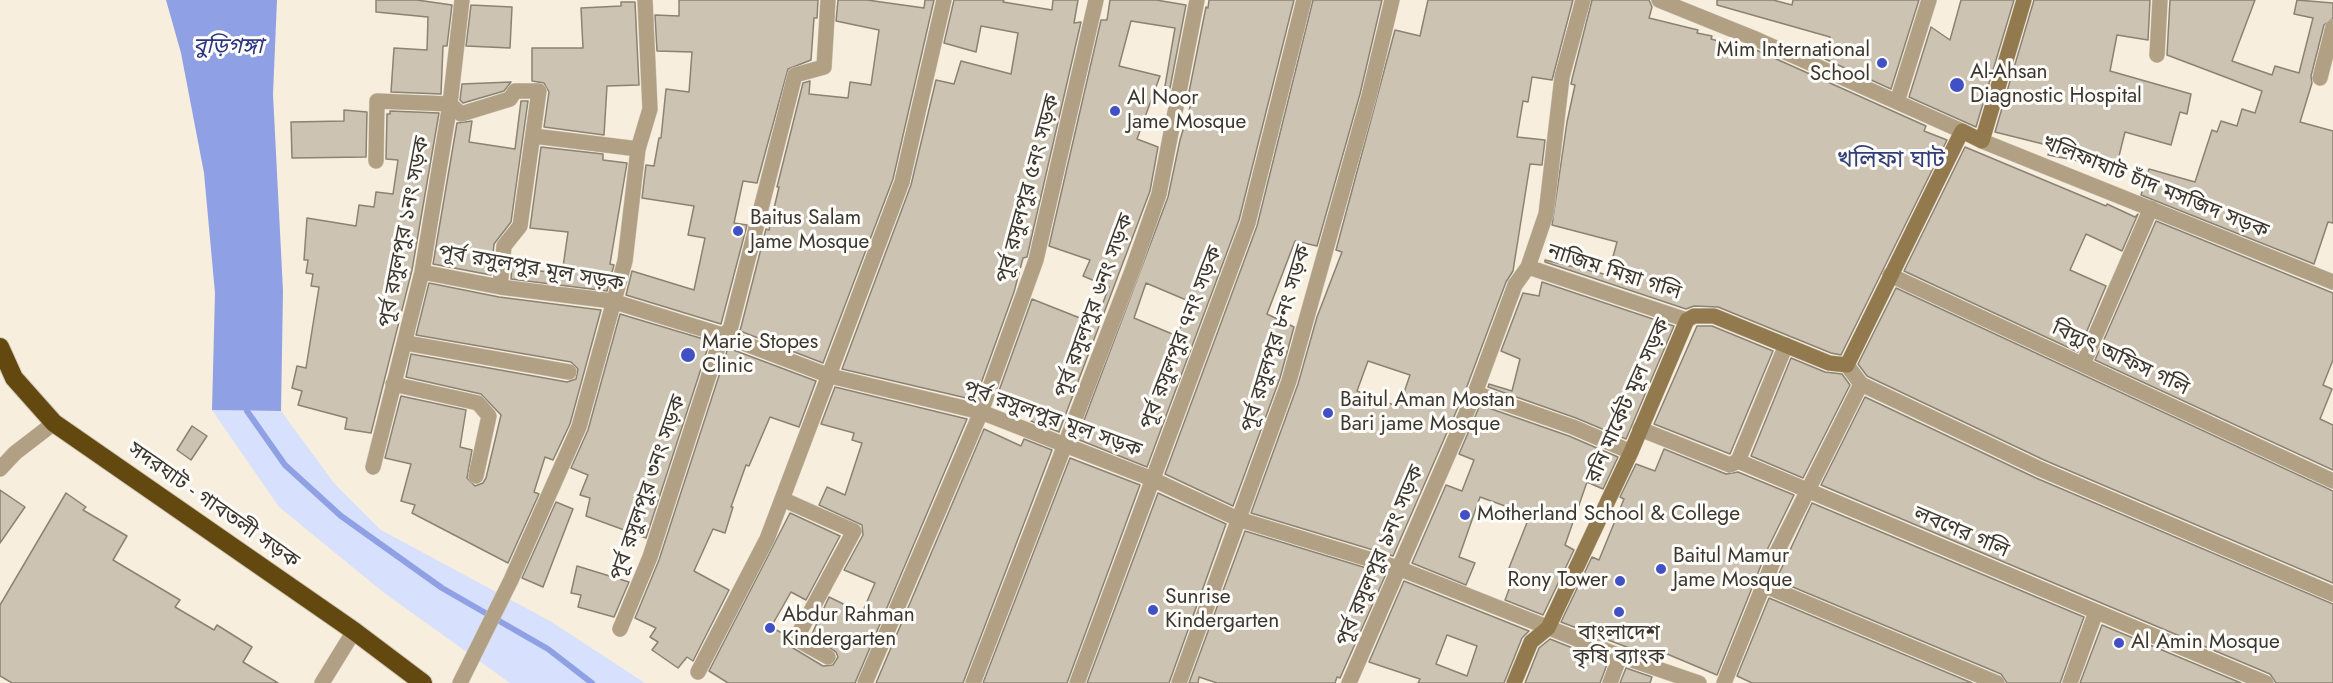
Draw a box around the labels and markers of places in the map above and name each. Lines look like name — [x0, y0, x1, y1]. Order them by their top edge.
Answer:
place label: Mim International School — [1717, 38, 1870, 88]
marker: Mim International School — [1875, 56, 1889, 70]
place label: Al-Ahsan Diagnostic Hospital — [1970, 60, 2142, 110]
marker: Al-Ahsan Diagnostic Hospital — [1948, 76, 1966, 94]
place label: Al Noor Jame Mosque — [1127, 86, 1246, 136]
marker: Al Noor Jame Mosque — [1108, 104, 1122, 118]
place label: Baitus Salam Jame Mosque — [750, 206, 869, 256]
marker: Baitus Salam Jame Mosque — [731, 224, 745, 238]
place label: Marie Stopes Clinic — [702, 330, 818, 380]
marker: Marie Stopes Clinic — [679, 346, 697, 364]
place label: Baitul Aman Mostan Bari jame Mosque — [1340, 388, 1515, 438]
marker: Baitul Aman Mostan Bari jame Mosque — [1321, 406, 1335, 420]
place label: Motherland School & College — [1477, 502, 1740, 528]
marker: Motherland School & College — [1458, 508, 1472, 522]
place label: Baitul Mamur Jame Mosque — [1673, 544, 1792, 594]
marker: Baitul Mamur Jame Mosque — [1654, 562, 1668, 576]
place label: Rony Tower — [1508, 568, 1608, 594]
marker: Rony Tower — [1613, 574, 1627, 588]
place label: Sunrise Kindergarten — [1165, 585, 1279, 635]
place label: Abdur Rahman Kindergarten — [782, 603, 915, 653]
marker: Sunrise Kindergarten — [1146, 603, 1160, 617]
marker: বাংলাদেশ কৃষি ব্যাংক — [1612, 605, 1626, 619]
marker: Abdur Rahman Kindergarten — [763, 621, 777, 635]
place label: বাংলাদেশ কৃষি ব্যাংক — [1573, 621, 1665, 671]
place label: Al Amin Mosque — [2131, 630, 2280, 656]
marker: Al Amin Mosque — [2112, 636, 2126, 650]

